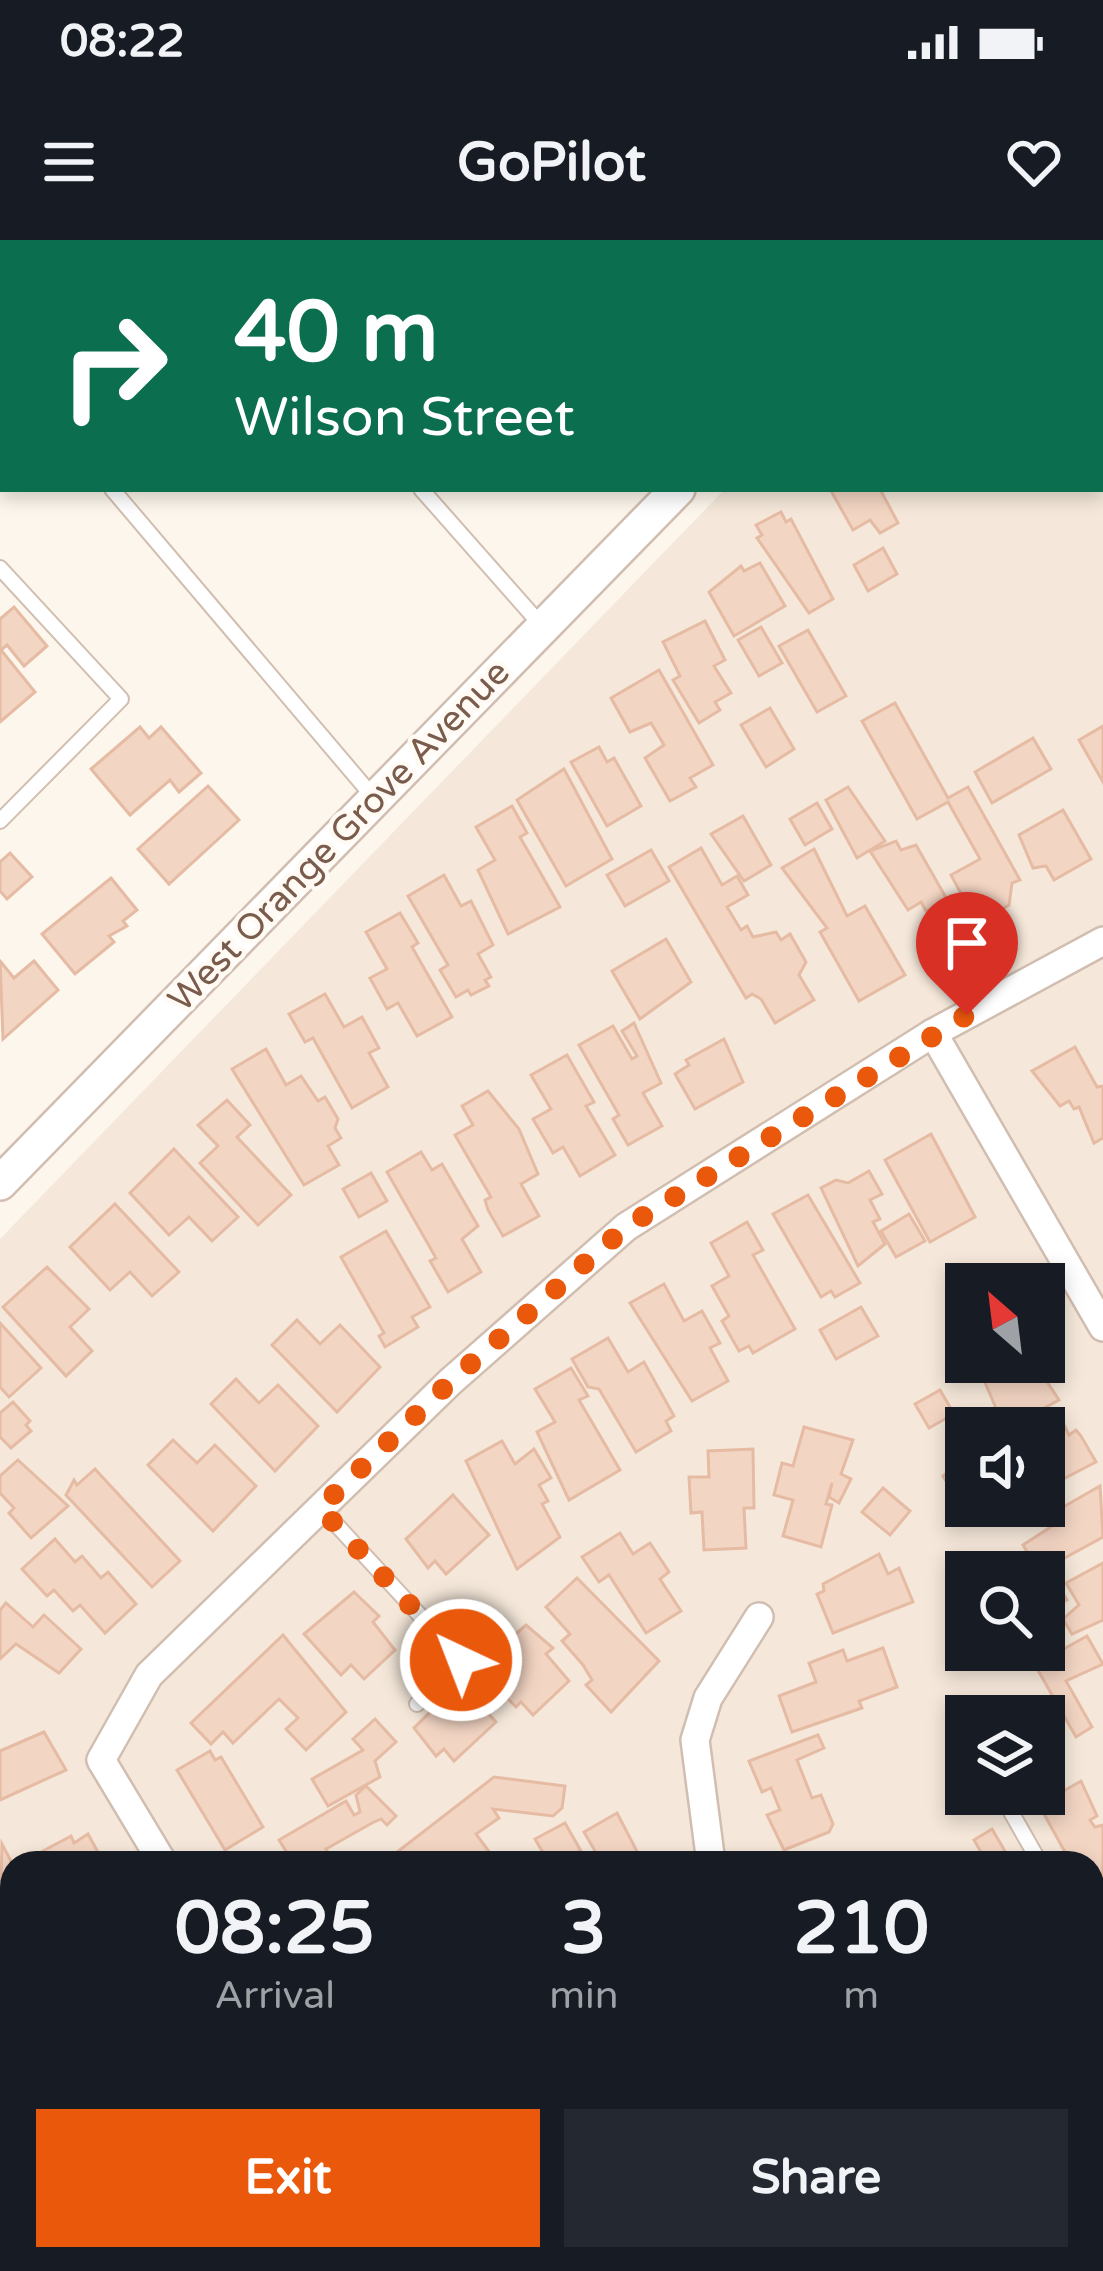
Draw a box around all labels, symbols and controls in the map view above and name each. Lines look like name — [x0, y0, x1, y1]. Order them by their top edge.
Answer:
text: 08:22 — [60, 15, 185, 69]
icon: menu — [36, 129, 102, 195]
icon: heart — [1001, 129, 1067, 195]
text: GoPilot — [457, 130, 646, 195]
text: 40 m — [234, 283, 438, 384]
icon: right — [36, 288, 192, 444]
text: Wilson Street — [234, 385, 575, 450]
street label: West Orange Grove Avenue — [160, 651, 518, 1021]
pin — [916, 892, 1018, 1015]
icon: arrive — [934, 910, 1000, 976]
north arrow — [945, 1263, 1065, 1383]
map controls — [945, 1263, 1065, 1815]
button: sound — [945, 1407, 1065, 1527]
button: search — [945, 1551, 1065, 1671]
position arrow — [398, 1597, 524, 1723]
button: layers — [945, 1695, 1065, 1815]
text: 08:25 — [175, 1886, 374, 1973]
text: 3 — [561, 1886, 607, 1973]
text: 210 — [793, 1886, 929, 1973]
text: Arrival — [214, 1972, 335, 2019]
text: min — [549, 1972, 619, 2019]
text: m — [843, 1972, 879, 2019]
button: Exit — [36, 2109, 540, 2247]
button: Share — [564, 2109, 1068, 2247]

